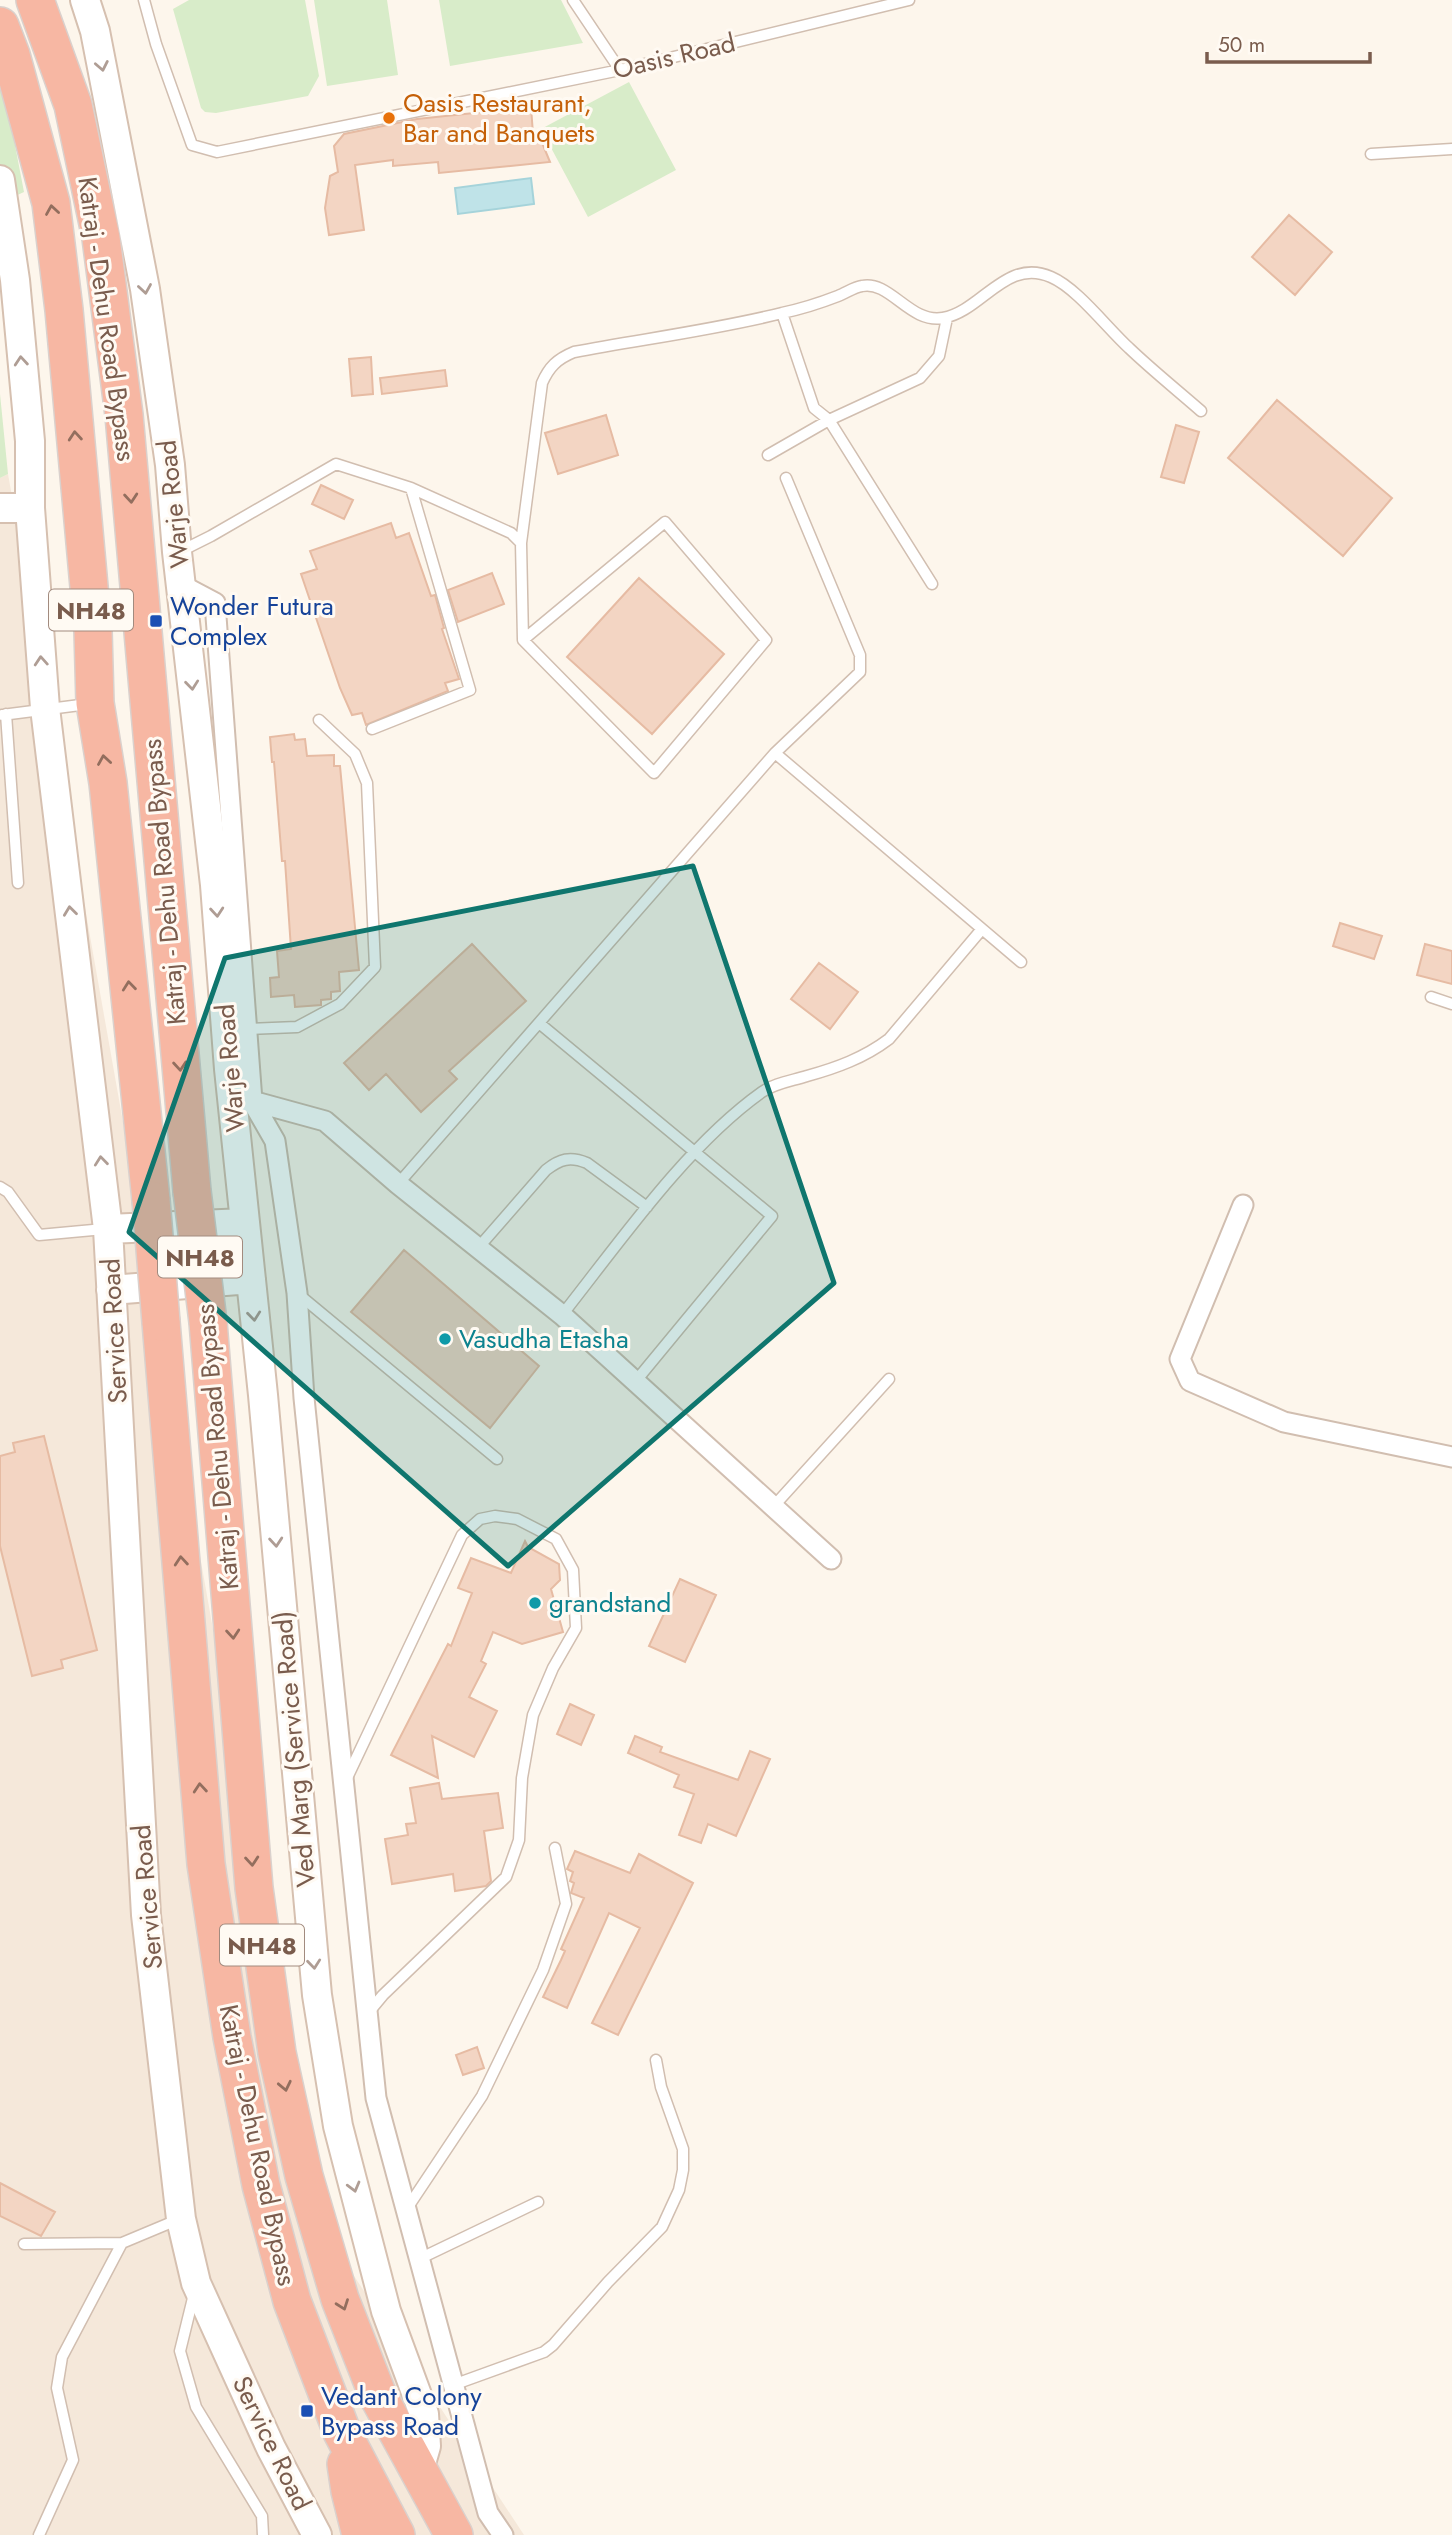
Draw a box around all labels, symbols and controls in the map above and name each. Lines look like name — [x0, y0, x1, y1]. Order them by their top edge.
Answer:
scale bar — [1207, 21, 1370, 65]
street label: Oasis Road — [609, 23, 739, 89]
text: 50 m — [1218, 30, 1265, 60]
one-way arrow — [93, 60, 108, 72]
place label: Oasis Restaurant, Bar and Banquets — [403, 84, 595, 152]
marker: Oasis Restaurant, Bar and Banquets — [381, 110, 397, 126]
street label: Katraj - Dehu Road Bypass — [68, 174, 146, 464]
one-way arrow — [45, 204, 60, 216]
one-way arrow — [137, 283, 152, 295]
one-way arrow — [14, 355, 29, 366]
one-way arrow — [68, 430, 83, 441]
street label: Warje Road — [147, 438, 199, 570]
one-way arrow — [123, 493, 138, 504]
place label: Wonder Futura Complex — [170, 587, 334, 655]
road number: NH48 — [49, 590, 133, 630]
marker: Wonder Futura Complex — [148, 613, 164, 629]
one-way arrow — [34, 655, 49, 666]
one-way arrow — [185, 680, 200, 691]
street label: Katraj - Dehu Road Bypass — [133, 738, 195, 1026]
one-way arrow — [97, 754, 112, 766]
one-way arrow — [62, 905, 77, 917]
one-way arrow — [209, 906, 224, 917]
one-way arrow — [121, 980, 136, 992]
street label: Warje Road — [205, 1002, 255, 1134]
one-way arrow — [172, 1061, 187, 1072]
one-way arrow — [94, 1155, 109, 1166]
road number: NH48 — [158, 1237, 242, 1278]
street label: Service Road — [91, 1257, 137, 1405]
street label: Katraj - Dehu Road Bypass — [186, 1303, 248, 1591]
one-way arrow — [247, 1310, 262, 1321]
place label: Vasudha Etasha — [459, 1320, 629, 1358]
marker: Vasudha Etasha — [437, 1331, 453, 1347]
one-way arrow — [268, 1537, 283, 1548]
one-way arrow — [174, 1555, 189, 1566]
place label: grandstand — [549, 1584, 671, 1622]
marker: grandstand — [527, 1595, 543, 1611]
street label: Ved Marg (Service Road) — [263, 1609, 325, 1889]
one-way arrow — [225, 1629, 240, 1640]
one-way arrow — [193, 1782, 208, 1793]
street label: Service Road — [122, 1823, 172, 1971]
one-way arrow — [244, 1856, 259, 1867]
road number: NH48 — [220, 1924, 304, 1966]
one-way arrow — [306, 1959, 321, 1970]
street label: Katraj - Dehu Road Bypass — [210, 2001, 306, 2289]
one-way arrow — [276, 2080, 291, 2092]
one-way arrow — [346, 2181, 360, 2193]
one-way arrow — [335, 2299, 349, 2311]
street label: Service Road — [223, 2369, 321, 2517]
place label: Vedant Colony Bypass Road — [321, 2377, 482, 2445]
marker: Vedant Colony Bypass Road — [299, 2403, 315, 2419]

